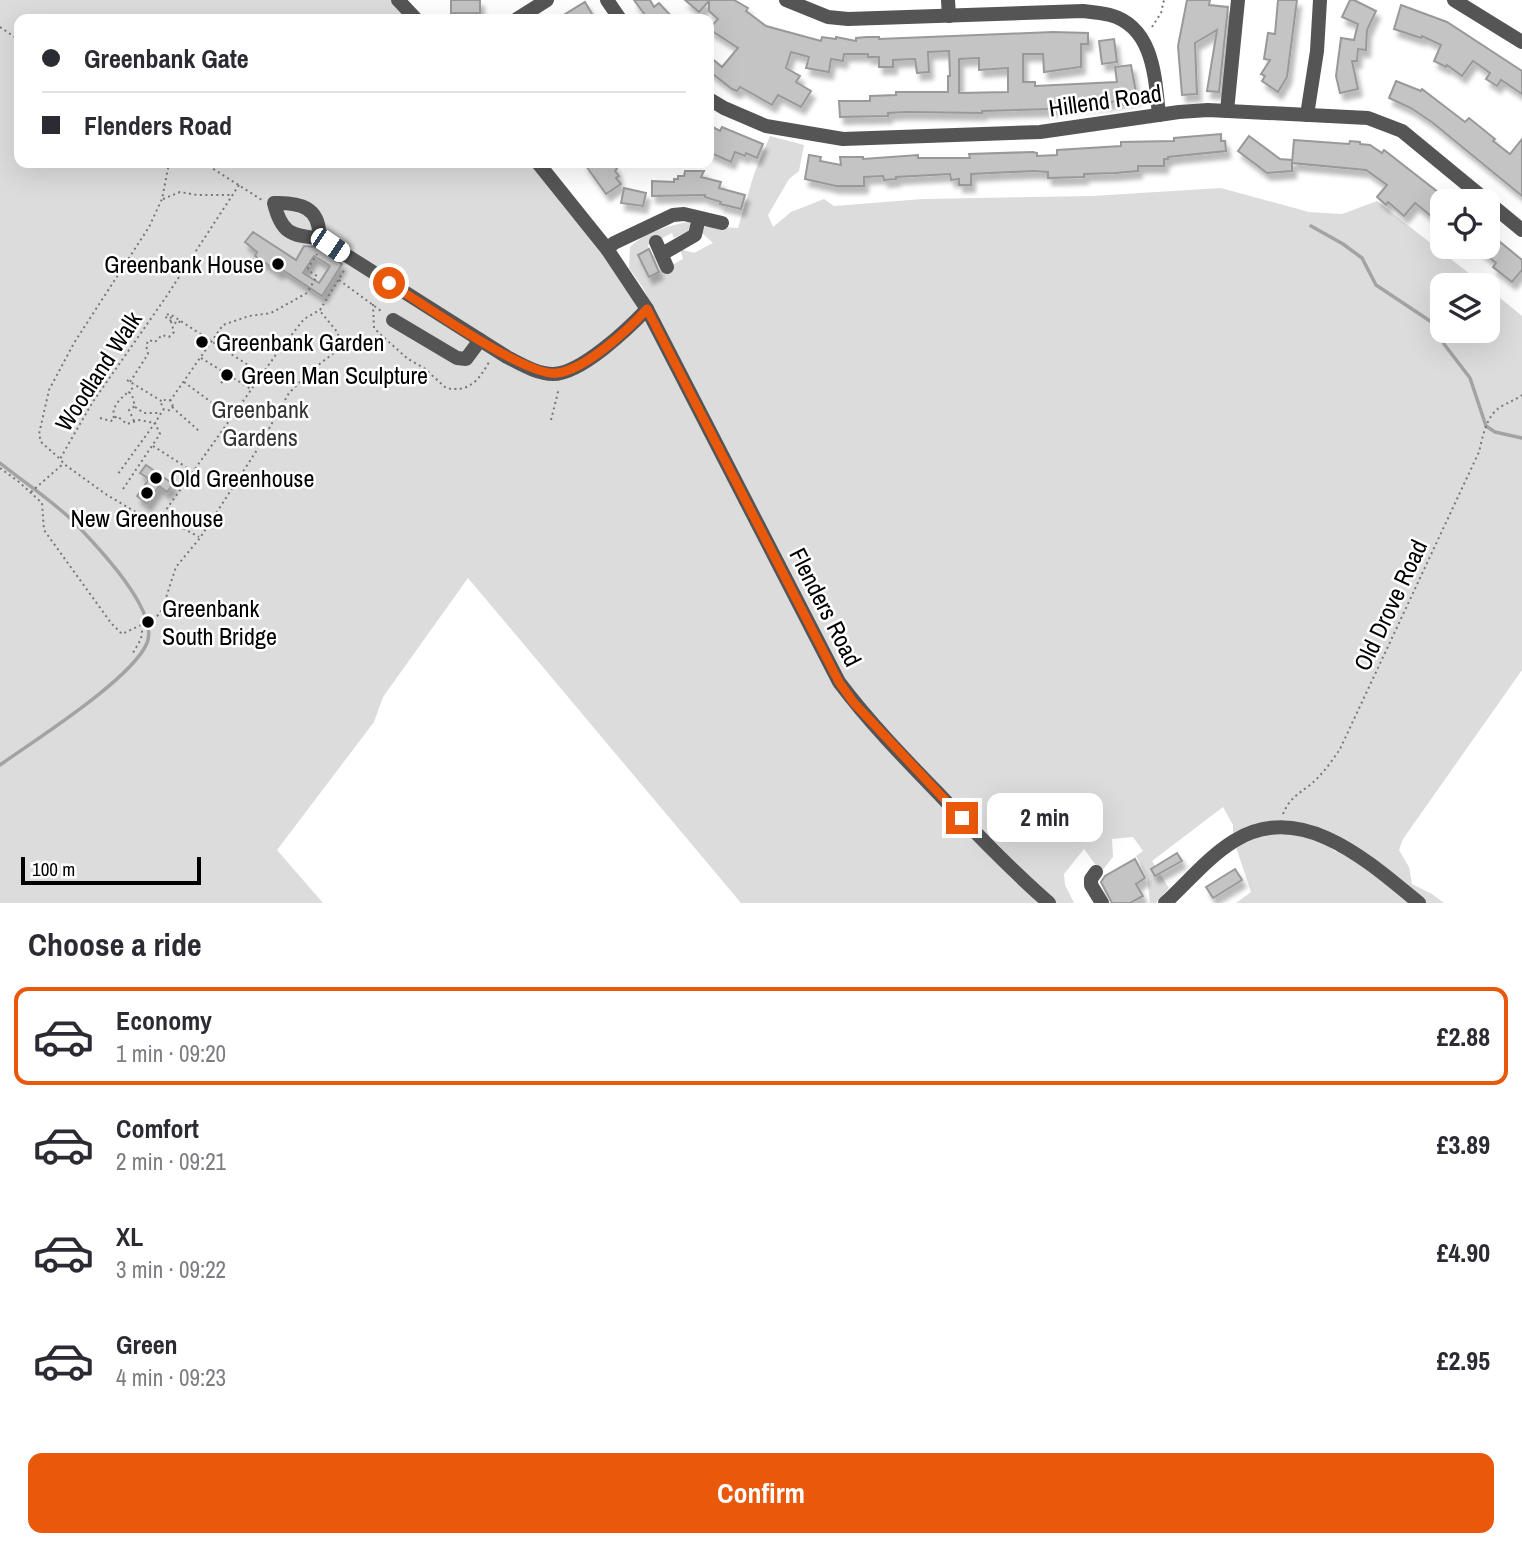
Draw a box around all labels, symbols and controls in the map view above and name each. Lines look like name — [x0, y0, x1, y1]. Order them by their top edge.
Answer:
text: Greenbank Gate — [84, 41, 249, 76]
street label: Hillend Road — [1046, 76, 1164, 124]
text: Flenders Road — [84, 108, 232, 143]
map controls — [1430, 189, 1500, 343]
button: locate — [1430, 189, 1500, 259]
car — [307, 225, 354, 265]
place label: Greenbank House — [104, 248, 264, 280]
marker: Greenbank House — [270, 256, 286, 272]
route start — [373, 267, 405, 299]
button: layers — [1430, 273, 1500, 343]
street label: Woodland Walk — [47, 305, 149, 437]
place label: Greenbank Garden — [216, 326, 384, 358]
marker: Greenbank Garden — [194, 334, 210, 350]
place label: Green Man Sculpture — [241, 359, 428, 391]
marker: Green Man Sculpture — [219, 367, 235, 383]
park label: Greenbank Gardens — [211, 393, 309, 453]
place label: Old Greenhouse — [170, 462, 314, 494]
marker: Old Greenhouse — [148, 470, 164, 486]
marker: New Greenhouse — [139, 485, 155, 501]
place label: New Greenhouse — [70, 502, 224, 534]
street label: Old Drove Road — [1346, 534, 1434, 676]
street label: Flenders Road — [782, 542, 870, 672]
place label: Greenbank South Bridge — [162, 592, 277, 652]
marker: Greenbank South Bridge — [140, 614, 156, 630]
callout: 2 min — [986, 794, 1102, 842]
route end — [946, 802, 978, 834]
text: 2 min — [1020, 802, 1070, 833]
scale bar — [21, 854, 201, 886]
text: 100 m — [32, 856, 75, 882]
text: Choose a ride — [28, 923, 202, 966]
text: Economy — [116, 1003, 212, 1038]
icon: car — [32, 1005, 95, 1068]
text: £2.88 — [1437, 1019, 1490, 1054]
text: 1 min · 09:20 — [116, 1038, 226, 1069]
text: Comfort — [116, 1111, 199, 1146]
icon: car — [32, 1113, 95, 1176]
text: £3.89 — [1437, 1127, 1490, 1162]
text: 2 min · 09:21 — [116, 1146, 226, 1177]
text: XL — [116, 1219, 143, 1254]
icon: car — [32, 1221, 95, 1284]
text: £4.90 — [1437, 1235, 1490, 1270]
text: 3 min · 09:22 — [116, 1254, 226, 1285]
text: Green — [116, 1327, 178, 1362]
icon: car — [32, 1329, 95, 1392]
text: £2.95 — [1437, 1343, 1490, 1378]
text: 4 min · 09:23 — [116, 1362, 226, 1393]
button: Confirm — [28, 1453, 1494, 1533]

